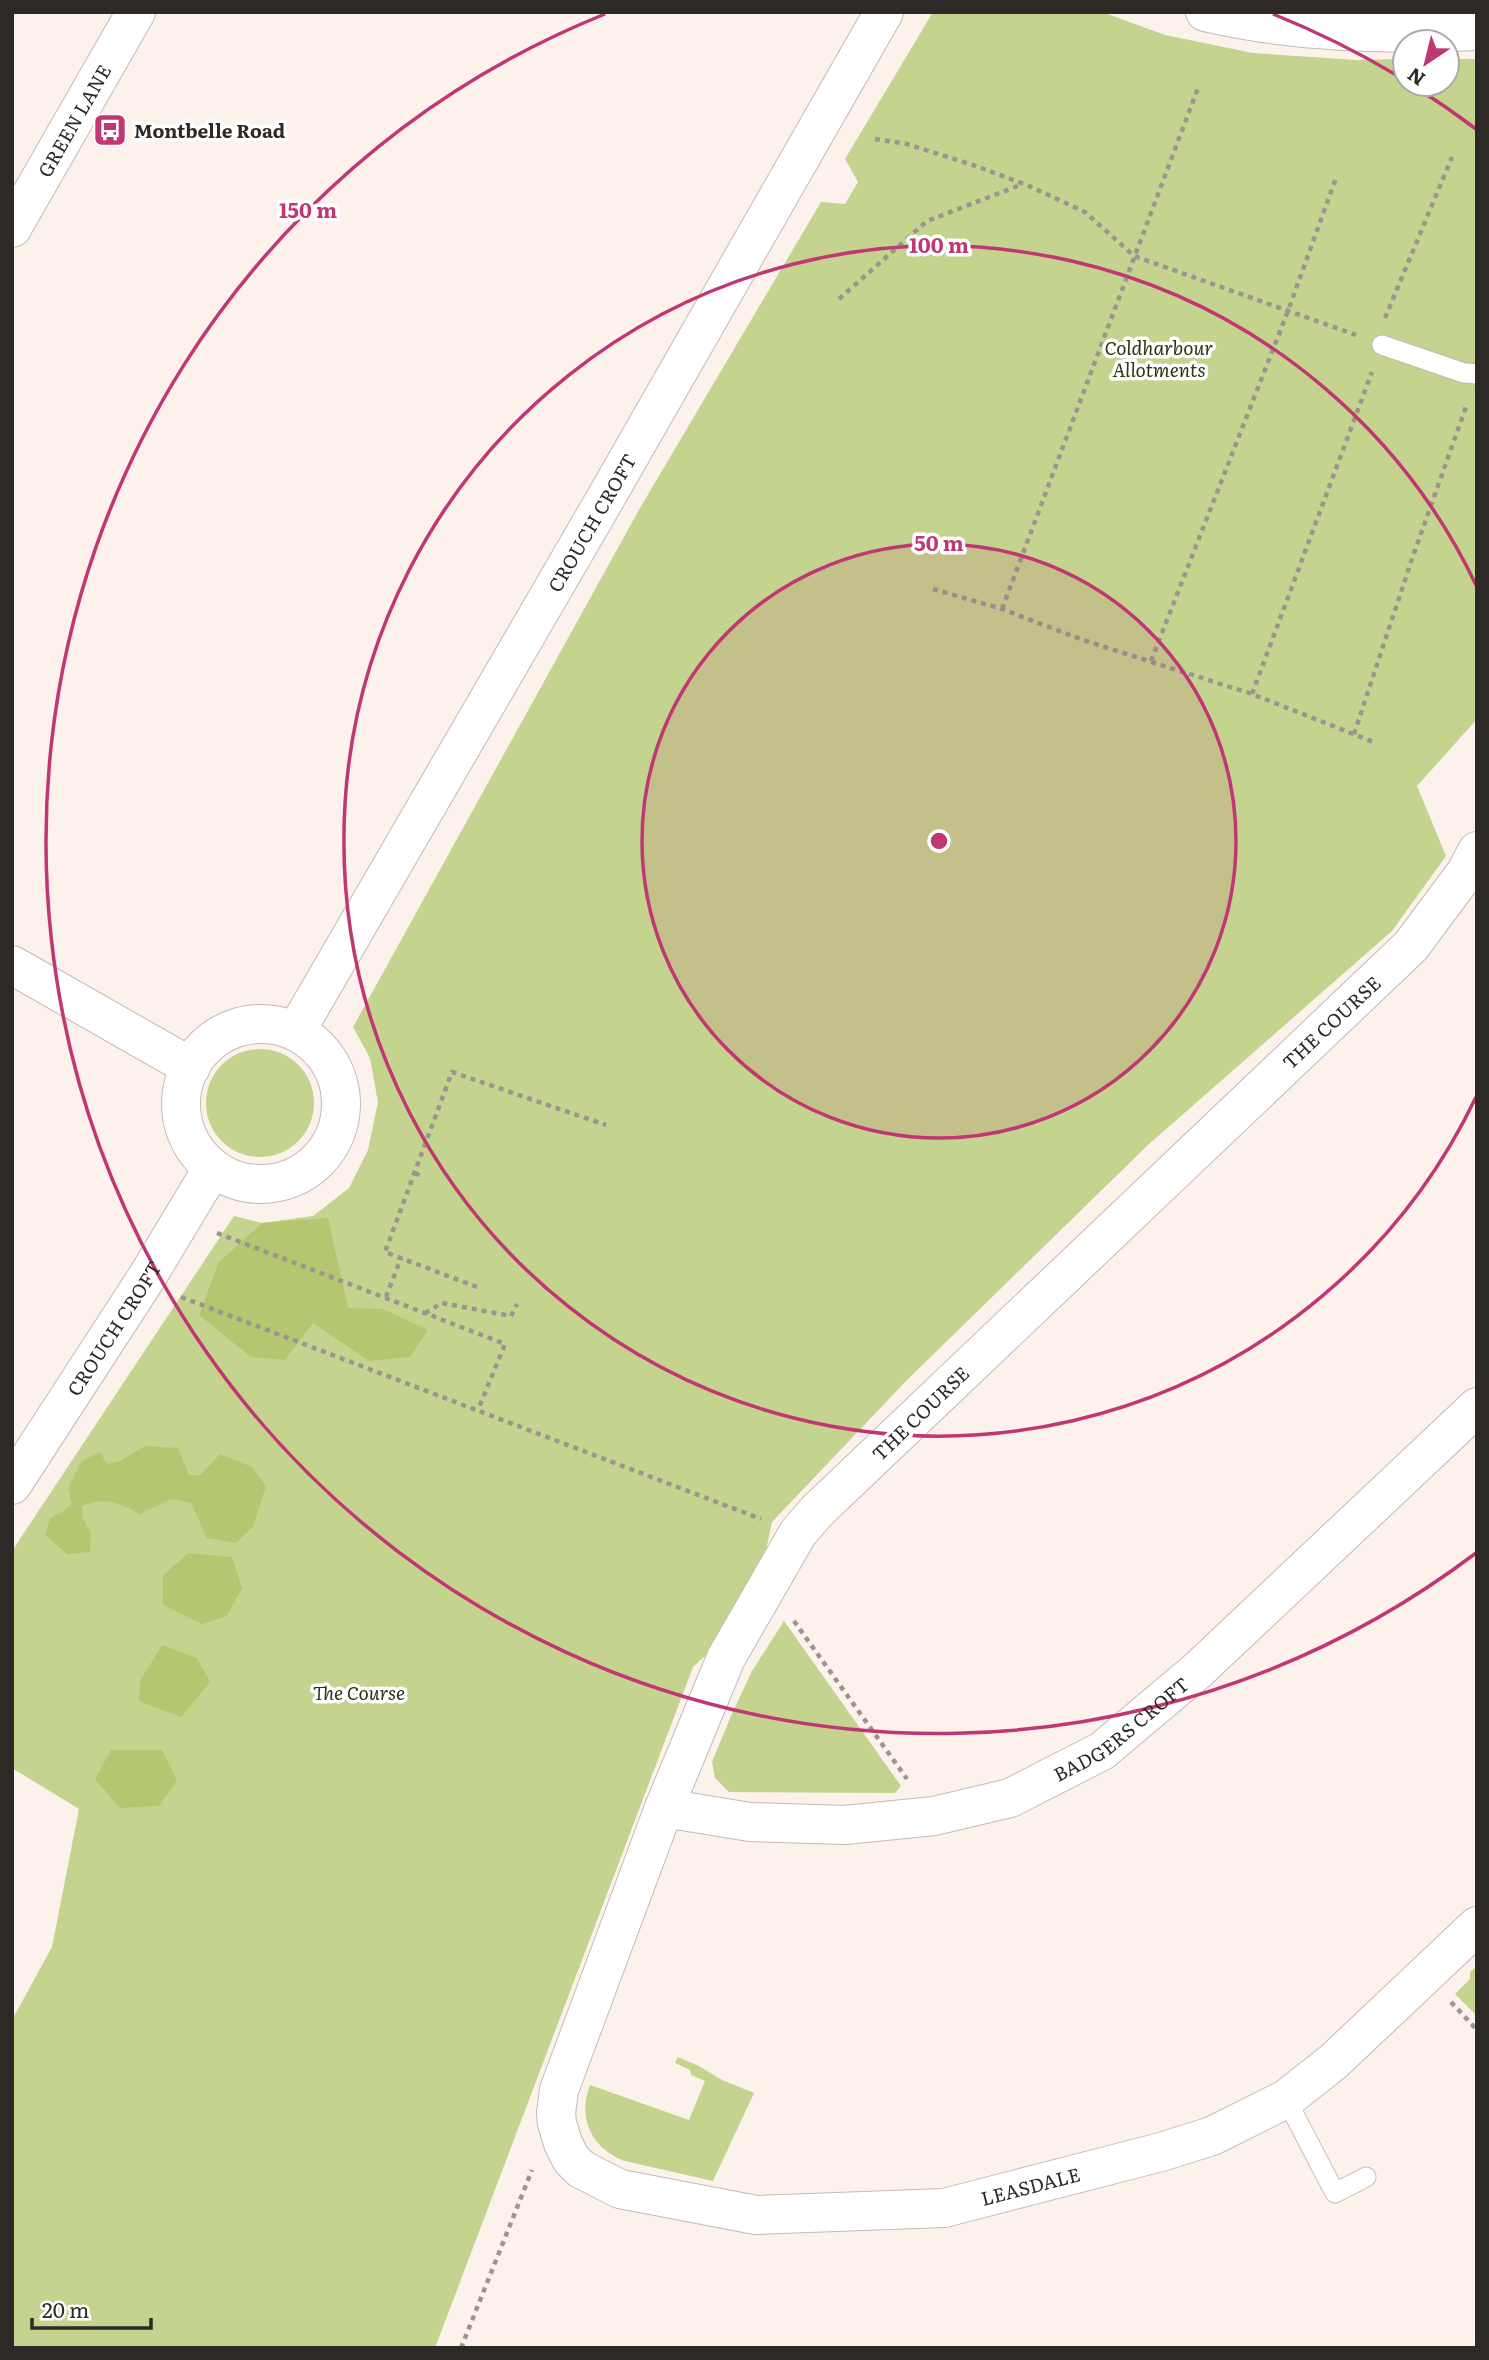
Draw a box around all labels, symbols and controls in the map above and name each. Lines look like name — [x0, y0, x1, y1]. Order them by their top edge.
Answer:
north arrow — [1391, 28, 1461, 98]
street label: GREEN LANE — [30, 59, 117, 182]
text: N — [1401, 62, 1430, 94]
bus stop icon: Montbelle Road — [91, 111, 129, 149]
place label: Montbelle Road — [134, 116, 286, 144]
text: 150 m — [279, 193, 337, 224]
text: 100 m — [909, 228, 969, 259]
park label: Coldharbour Allotments — [1105, 333, 1214, 383]
street label: CROUCH CROFT — [540, 448, 642, 597]
text: 50 m — [914, 526, 964, 557]
centre of rings — [927, 829, 951, 853]
street label: THE COURSE — [1275, 969, 1387, 1075]
street label: CROUCH CROFT — [60, 1255, 168, 1401]
street label: THE COURSE — [865, 1359, 975, 1467]
street label: BADGERS CROFT — [1048, 1670, 1195, 1788]
park label: The Course — [313, 1678, 405, 1706]
street label: LEASDALE — [978, 2159, 1083, 2212]
scale bar — [32, 2286, 150, 2330]
text: 20 m — [42, 2293, 89, 2324]

